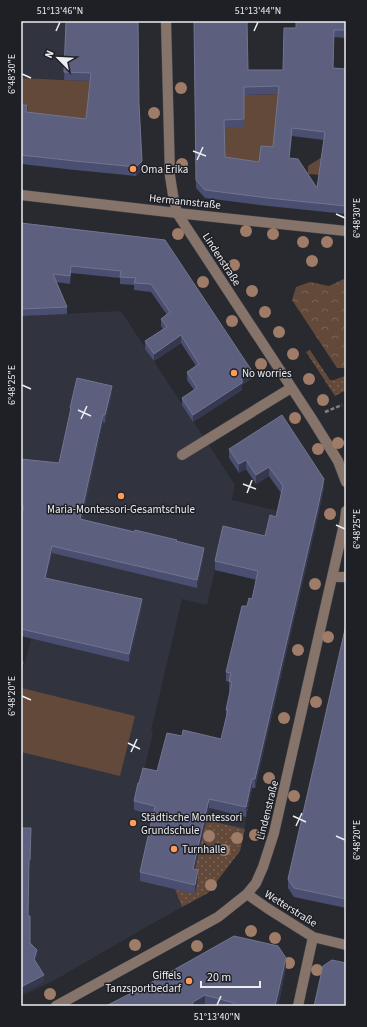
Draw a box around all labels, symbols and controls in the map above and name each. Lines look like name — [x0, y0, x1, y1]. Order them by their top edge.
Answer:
text: 51°13'46"N — [37, 4, 83, 18]
text: 51°13'44"N — [235, 4, 281, 18]
north arrow — [38, 38, 78, 78]
text: N — [41, 48, 58, 61]
text: 6°48'30"E — [5, 54, 19, 94]
place label: Oma Erika — [141, 162, 188, 177]
marker: Oma Erika — [128, 164, 138, 174]
street label: Hermannstraße — [148, 190, 222, 213]
text: 6°48'30"E — [350, 198, 364, 238]
street label: Lindenstraße — [199, 230, 245, 289]
text: 6°48'25"E — [5, 365, 19, 405]
place label: No worries — [242, 366, 292, 381]
marker: No worries — [229, 368, 239, 378]
marker: Maria-Montessori-Gesamtschule — [116, 491, 126, 501]
place label: Maria-Montessori-Gesamtschule — [47, 502, 196, 517]
text: 6°48'25"E — [350, 509, 364, 549]
text: 6°48'20"E — [5, 676, 19, 716]
street label: Lindenstraße — [253, 778, 282, 841]
place label: Städtische Montessori Grundschule — [141, 810, 242, 838]
marker: Städtische Montessori Grundschule — [128, 818, 138, 828]
text: 6°48'20"E — [350, 820, 364, 860]
place label: Turnhalle — [182, 842, 226, 857]
marker: Turnhalle — [169, 844, 179, 854]
street label: Wetterstraße — [262, 886, 320, 931]
scale bar — [201, 963, 260, 989]
place label: Giffels Tanzsportbedarf — [105, 968, 182, 996]
text: 20 m — [207, 969, 231, 986]
marker: Giffels Tanzsportbedarf — [184, 976, 194, 986]
text: 51°13'40"N — [194, 1010, 240, 1024]

